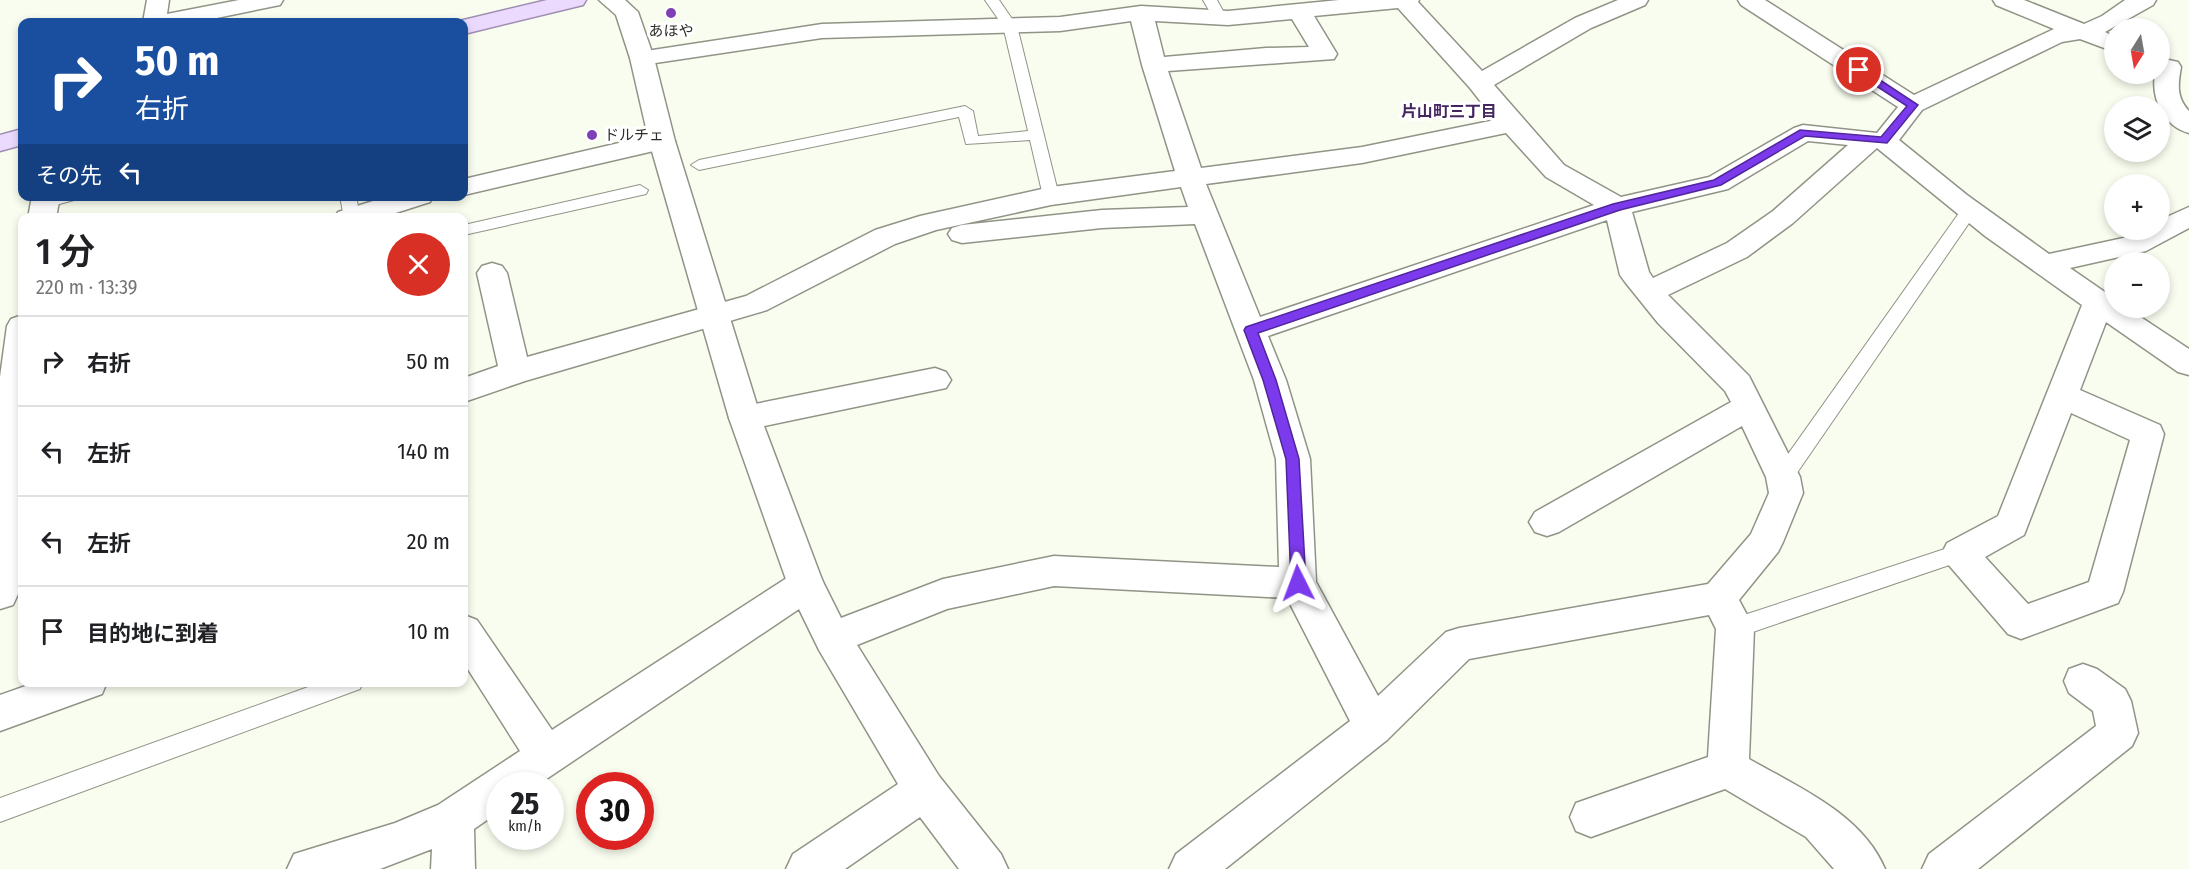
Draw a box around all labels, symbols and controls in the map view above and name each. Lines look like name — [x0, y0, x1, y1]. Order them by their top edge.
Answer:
marker: あほや — [664, 6, 678, 20]
north arrow — [2104, 18, 2170, 84]
map controls — [2104, 18, 2170, 318]
place label: あほや — [648, 22, 694, 40]
text: 50 m — [135, 36, 219, 86]
icon: right — [36, 42, 114, 120]
pin — [1833, 44, 1884, 95]
icon: arrive — [1842, 53, 1875, 86]
text: 右折 — [135, 93, 189, 125]
button: layers — [2104, 96, 2170, 162]
district label: 片山町三丁目 — [1401, 102, 1497, 121]
place label: ドルチェ — [604, 126, 664, 144]
marker: ドルチェ — [585, 128, 599, 142]
icon: left — [114, 156, 147, 189]
text: その先 — [36, 162, 102, 189]
button: + — [2104, 174, 2170, 240]
text: 1 分 — [36, 230, 95, 274]
button: close — [387, 233, 450, 296]
button: − — [2104, 252, 2170, 318]
text: 220 m · 13:39 — [36, 275, 138, 299]
icon: right — [36, 345, 69, 378]
text: 50 m — [406, 348, 450, 375]
text: 右折 — [87, 350, 131, 377]
icon: left — [36, 435, 69, 468]
text: 140 m — [397, 438, 450, 465]
text: 左折 — [87, 440, 131, 467]
icon: left — [36, 525, 69, 558]
text: 20 m — [407, 528, 450, 555]
text: 左折 — [87, 530, 131, 557]
position arrow — [1266, 551, 1330, 615]
icon: arrive — [36, 615, 69, 648]
text: 10 m — [408, 618, 450, 645]
text: 目的地に到着 — [87, 620, 219, 647]
speed limit sign: 30 — [576, 772, 654, 850]
text: 25 — [511, 786, 539, 822]
text: km/h — [508, 817, 542, 835]

